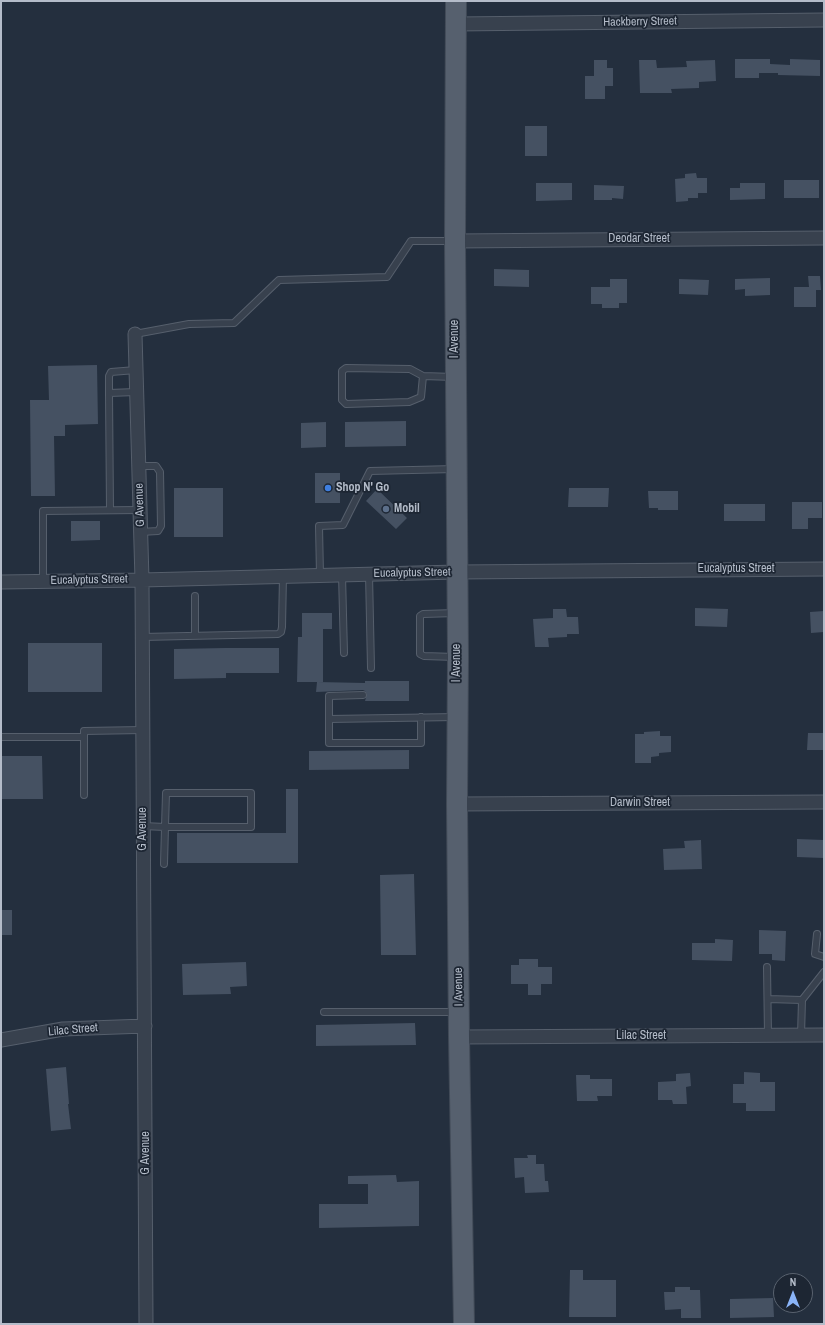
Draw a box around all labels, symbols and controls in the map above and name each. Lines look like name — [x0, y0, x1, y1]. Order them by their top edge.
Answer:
street label: Hackberry Street — [603, 14, 677, 30]
street label: Deodar Street — [608, 232, 670, 246]
street label: I Avenue — [448, 320, 462, 358]
place label: Shop N' Go — [336, 481, 389, 495]
street label: G Avenue — [132, 483, 148, 527]
marker: Shop N' Go — [323, 483, 333, 493]
place label: Mobil — [394, 502, 420, 516]
marker: Mobil — [381, 504, 391, 514]
street label: Eucalyptus Street — [697, 562, 775, 576]
street label: Eucalyptus Street — [373, 565, 451, 581]
street label: Eucalyptus Street — [50, 572, 128, 588]
street label: I Avenue — [450, 644, 464, 682]
street label: Darwin Street — [610, 796, 670, 810]
street label: G Avenue — [136, 807, 150, 851]
street label: I Avenue — [451, 968, 467, 1006]
street label: Lilac Street — [48, 1021, 98, 1039]
street label: Lilac Street — [616, 1029, 666, 1043]
street label: G Avenue — [139, 1131, 153, 1175]
north arrow — [773, 1273, 813, 1313]
text: N — [790, 1275, 796, 1289]

